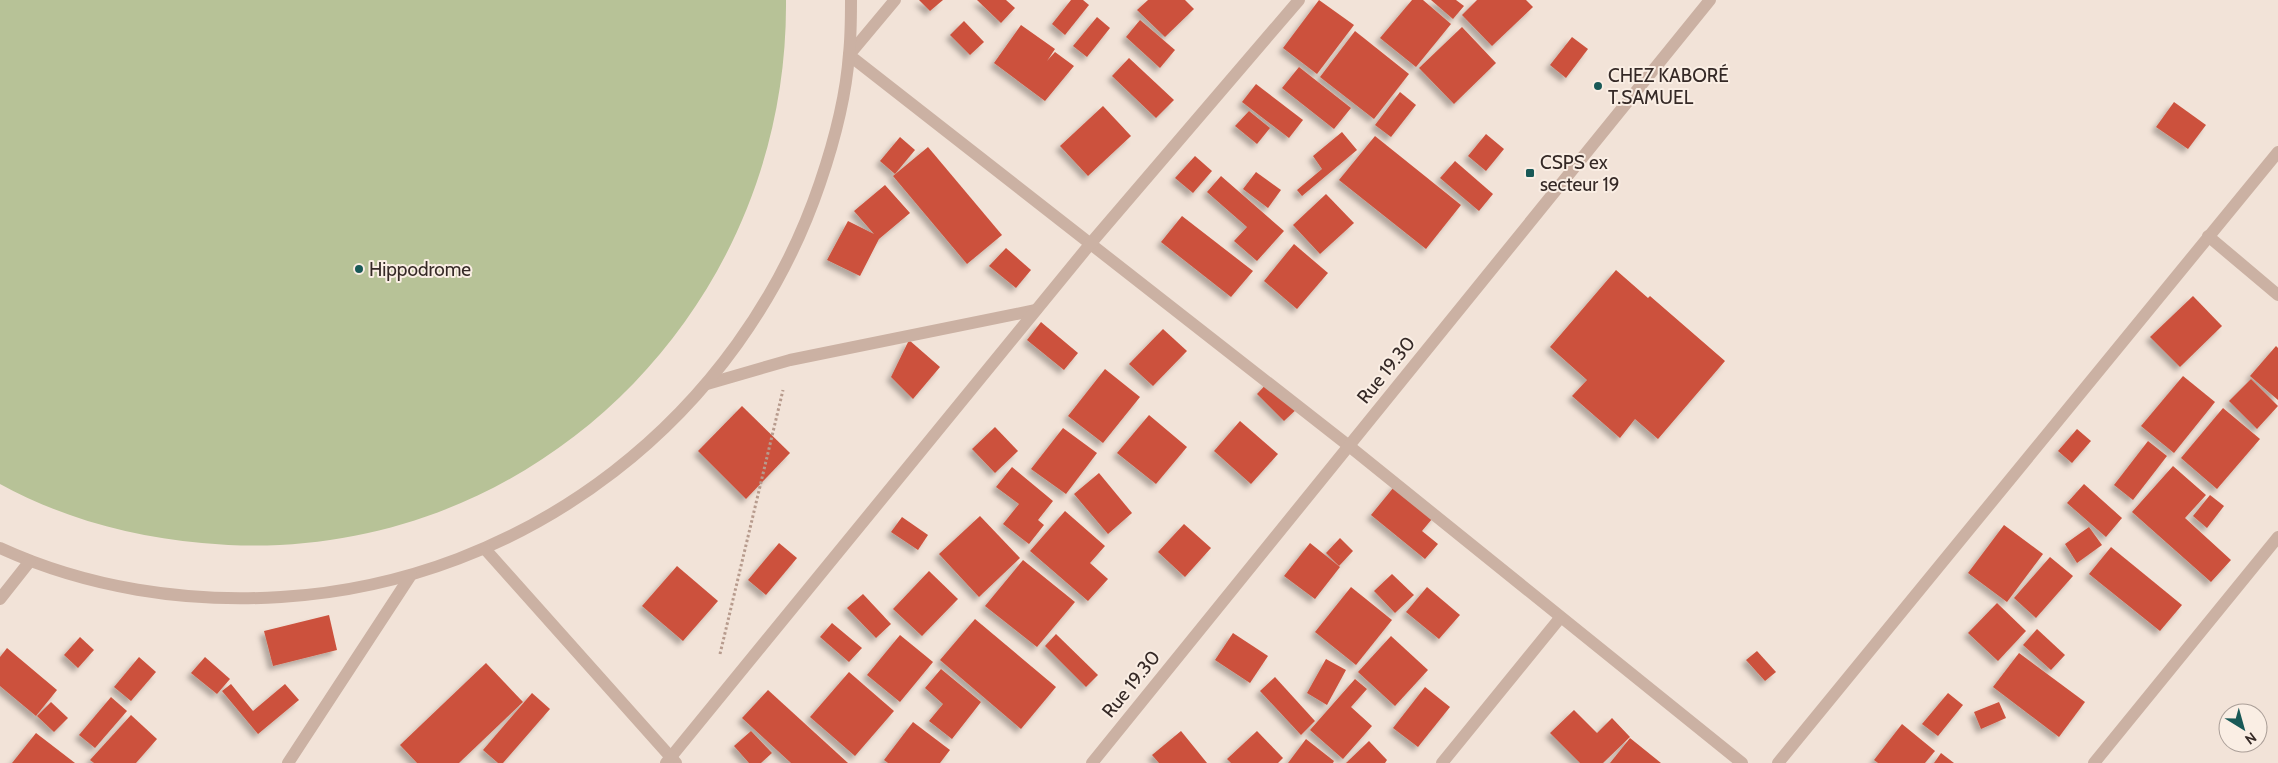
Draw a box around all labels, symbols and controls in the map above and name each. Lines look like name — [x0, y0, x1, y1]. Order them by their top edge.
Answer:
place label: CHEZ KABORÉ T.SAMUEL — [1608, 63, 1729, 109]
marker: CHEZ KABORÉ T.SAMUEL — [1592, 80, 1604, 92]
place label: CSPS ex secteur 19 — [1540, 151, 1620, 196]
marker: CSPS ex secteur 19 — [1524, 167, 1536, 179]
place label: Hippodrome — [369, 258, 471, 281]
marker: Hippodrome — [353, 263, 365, 275]
street label: Rue 19.30 — [1352, 332, 1420, 408]
street label: Rue 19.30 — [1097, 646, 1165, 722]
north arrow — [2218, 703, 2268, 753]
text: N — [2241, 728, 2260, 749]

